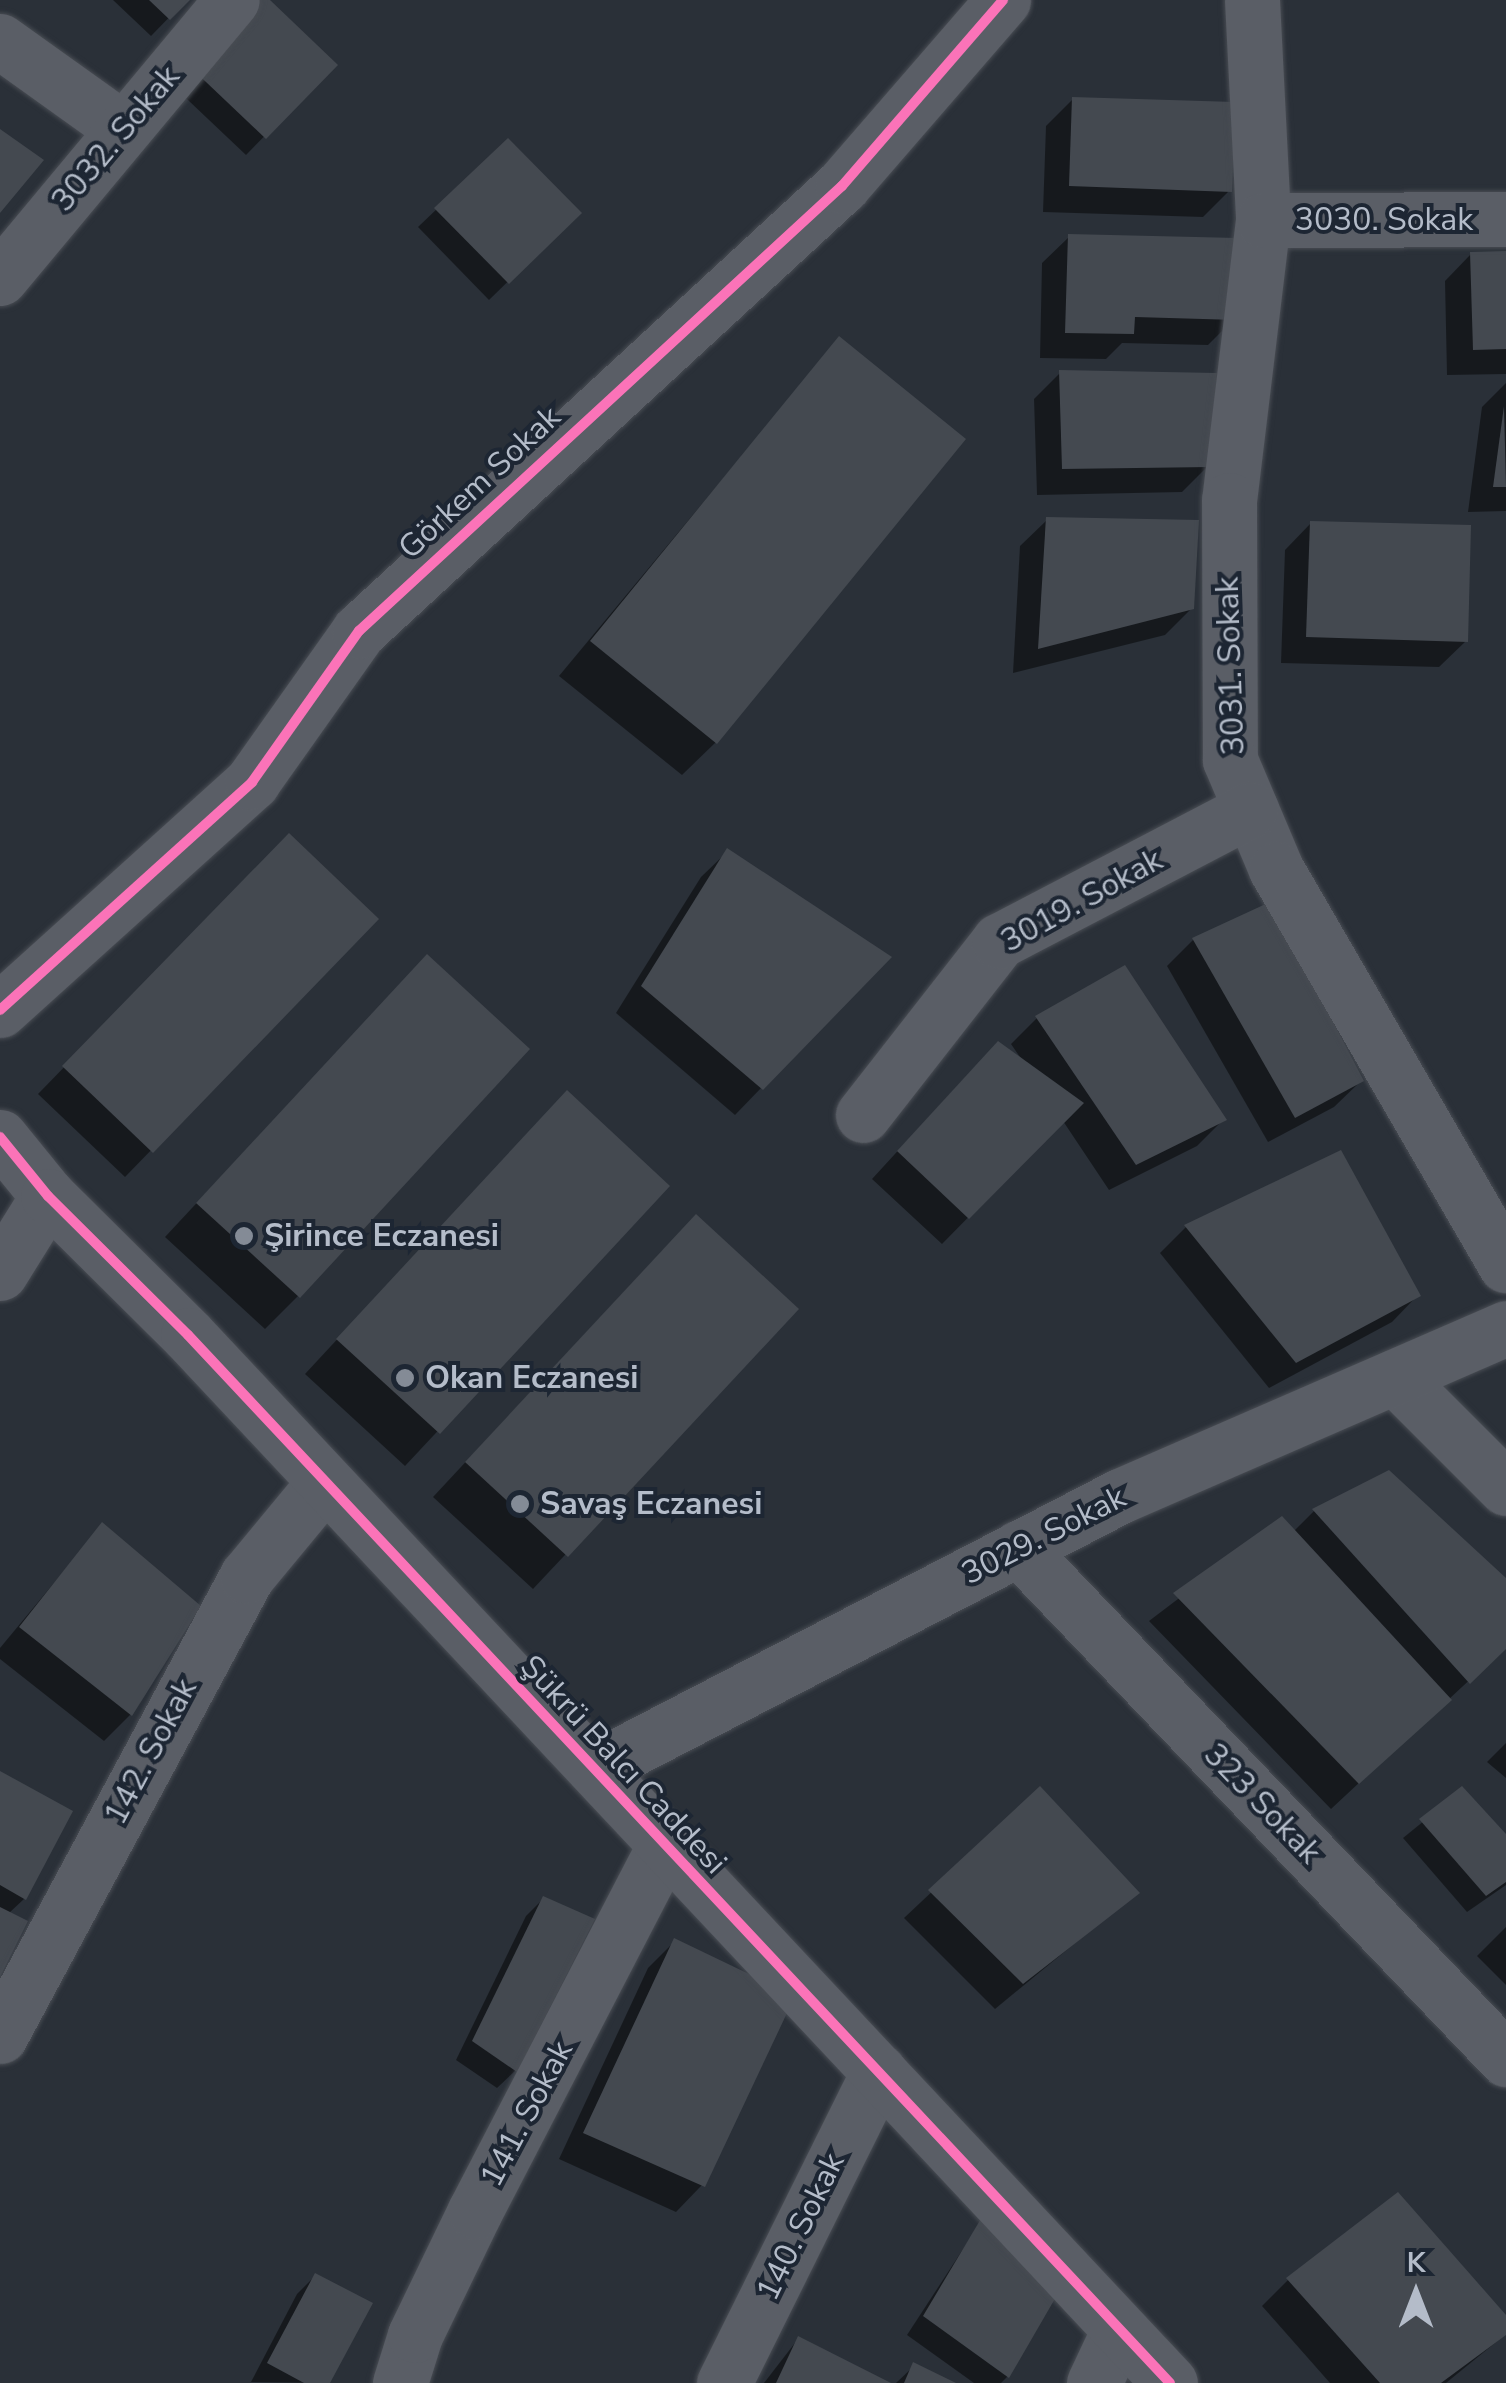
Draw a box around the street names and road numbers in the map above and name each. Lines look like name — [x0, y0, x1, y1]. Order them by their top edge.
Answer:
street label: 3032. Sokak — [44, 58, 188, 220]
street label: 3030. Sokak — [1295, 201, 1473, 239]
street label: Görkem Sokak — [391, 398, 569, 568]
street label: 3031. Sokak — [1209, 576, 1253, 756]
street label: 3019. Sokak — [995, 841, 1169, 961]
street label: 3029. Sokak — [956, 1478, 1132, 1594]
street label: Şükrü Balcı Caddesi — [512, 1648, 734, 1882]
street label: 142. Sokak — [97, 1673, 205, 1831]
street label: 323 Sokak — [1195, 1736, 1329, 1872]
street label: 141. Sokak — [473, 2035, 581, 2193]
street label: 140. Sokak — [749, 2147, 853, 2307]

